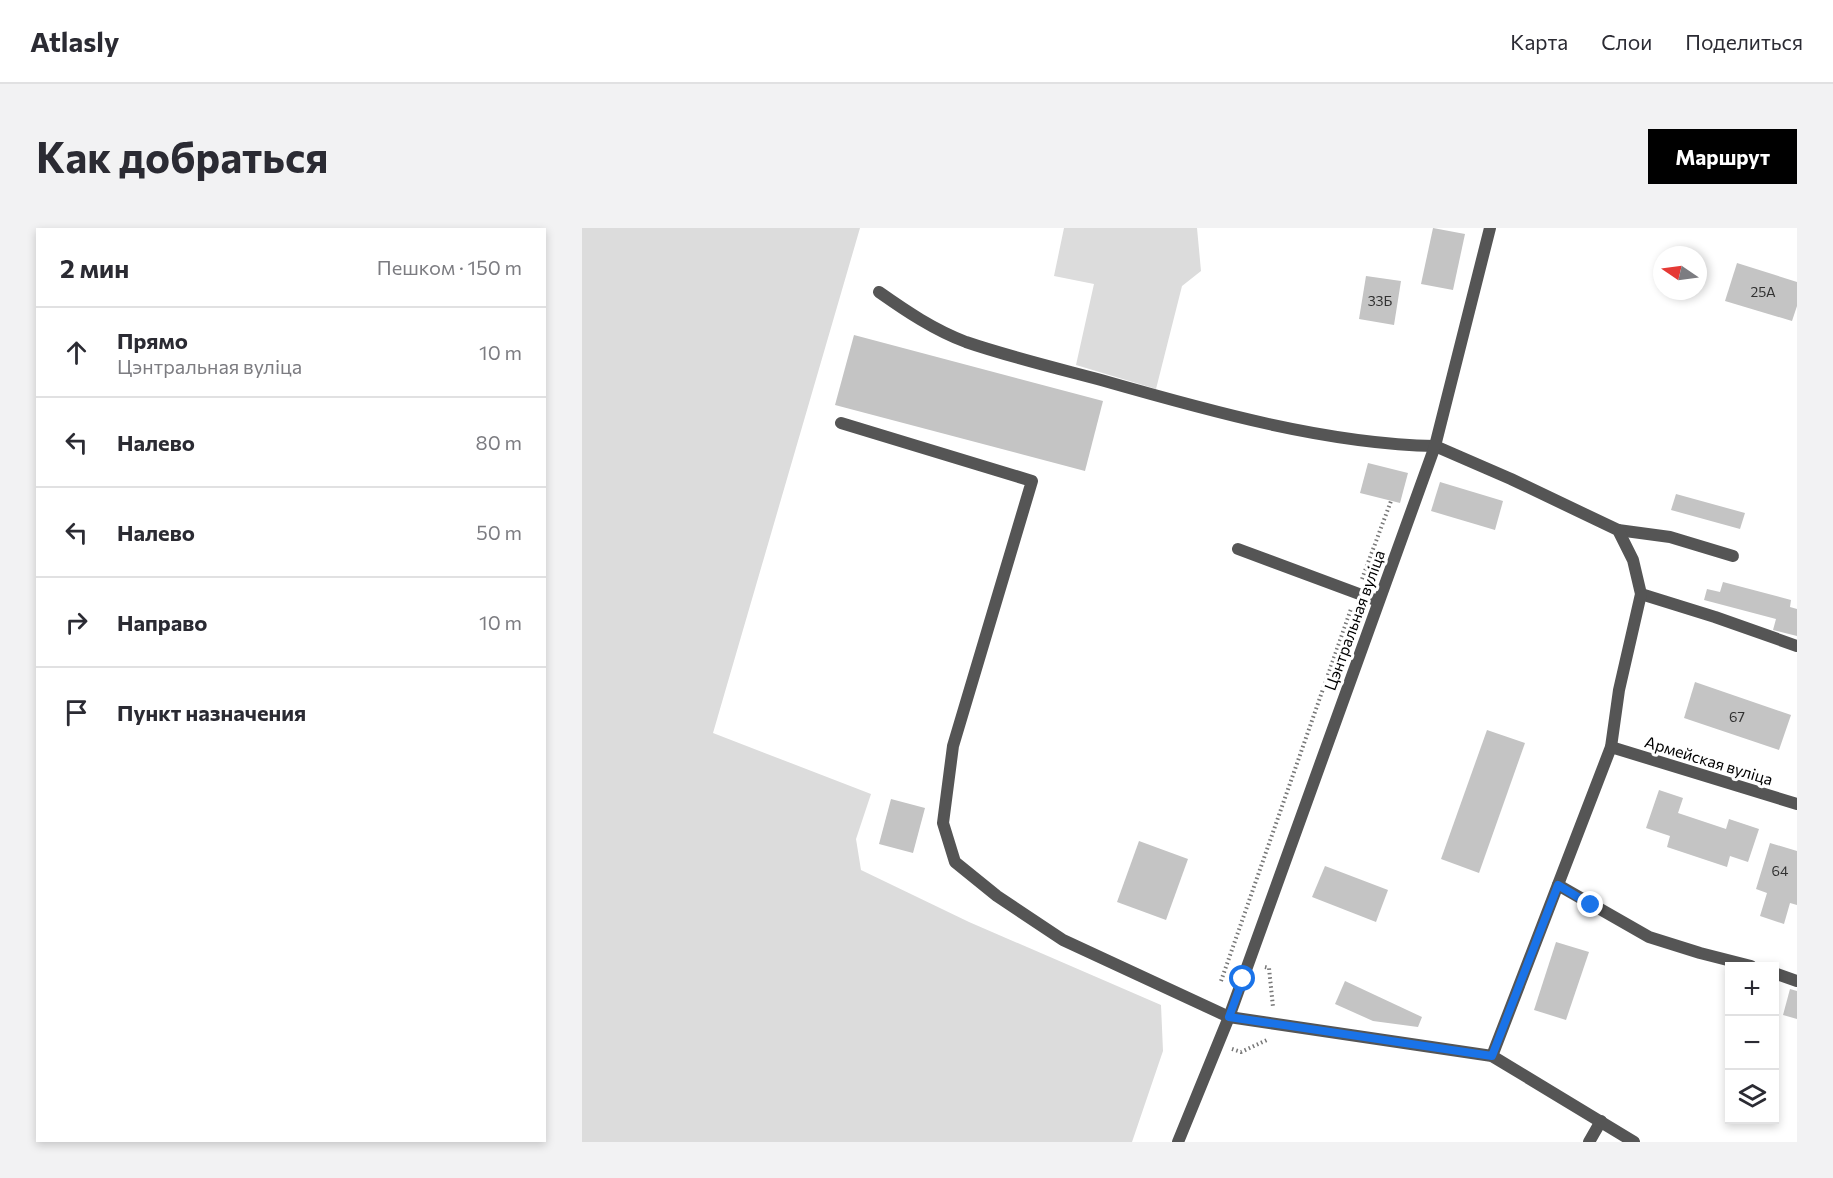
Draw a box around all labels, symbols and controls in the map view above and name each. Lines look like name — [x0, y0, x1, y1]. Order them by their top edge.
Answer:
text: Atlasly — [30, 24, 119, 58]
text: Карта — [1510, 29, 1568, 54]
text: Слои — [1601, 29, 1652, 54]
text: Поделиться — [1685, 29, 1803, 54]
button: Маршрут — [1648, 129, 1797, 184]
text: Как добраться — [36, 130, 328, 182]
north arrow — [1653, 246, 1707, 300]
text: 2 мин — [60, 252, 129, 283]
text: Пешком · 150 m — [377, 255, 522, 279]
house number: 25А — [1750, 283, 1776, 300]
house number: 33Б — [1368, 292, 1393, 309]
text: Прямо — [117, 327, 188, 354]
icon: ahead — [60, 336, 93, 369]
text: 10 m — [479, 340, 522, 364]
text: Цэнтральная вуліца — [117, 354, 302, 378]
icon: left — [60, 426, 93, 459]
text: Налево — [117, 429, 195, 456]
text: 80 m — [476, 430, 522, 454]
icon: left — [60, 516, 93, 549]
text: Налево — [117, 519, 195, 546]
text: 50 m — [476, 520, 522, 544]
street label: Цэнтральная вуліца — [1320, 547, 1388, 693]
icon: right — [60, 606, 93, 639]
text: Направо — [117, 609, 207, 636]
text: 10 m — [479, 610, 522, 634]
icon: arrive — [60, 696, 93, 729]
text: Пункт назначения — [117, 699, 306, 726]
house number: 67 — [1729, 708, 1745, 725]
street label: Армейская вуліца — [1643, 732, 1775, 788]
house number: 64 — [1772, 862, 1789, 879]
route end — [1577, 891, 1603, 917]
map controls — [1725, 962, 1779, 1124]
button: + — [1725, 962, 1779, 1016]
route start — [1229, 965, 1255, 991]
button: − — [1725, 1016, 1779, 1070]
button: layers — [1725, 1070, 1779, 1124]

